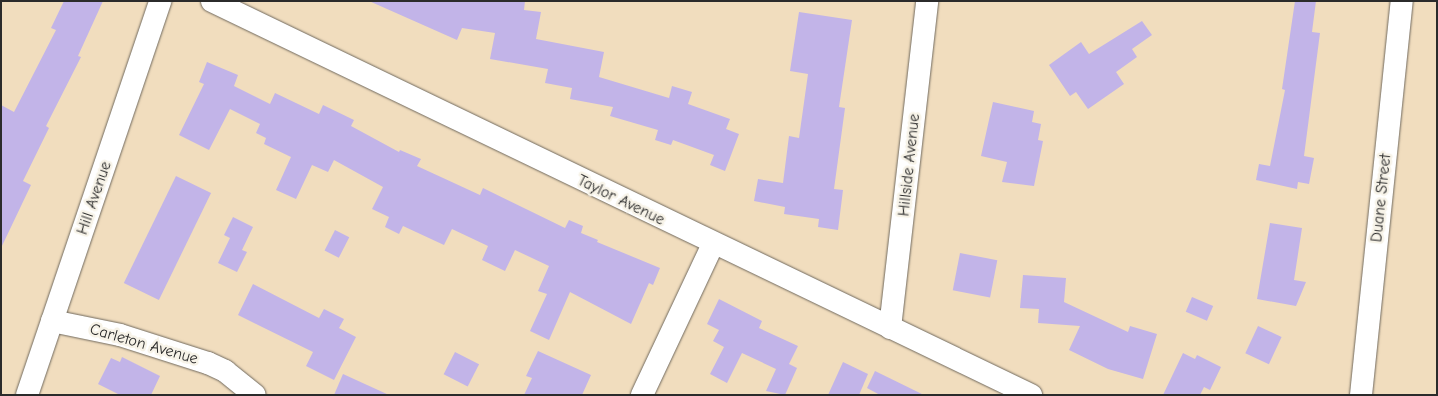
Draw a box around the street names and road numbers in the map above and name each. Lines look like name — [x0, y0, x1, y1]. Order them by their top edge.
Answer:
street label: Hillside Avenue — [894, 113, 924, 217]
street label: Duane Street — [1367, 153, 1395, 243]
street label: Hill Avenue — [73, 159, 115, 237]
street label: Taylor Avenue — [574, 171, 668, 229]
street label: Carleton Avenue — [88, 319, 200, 369]

